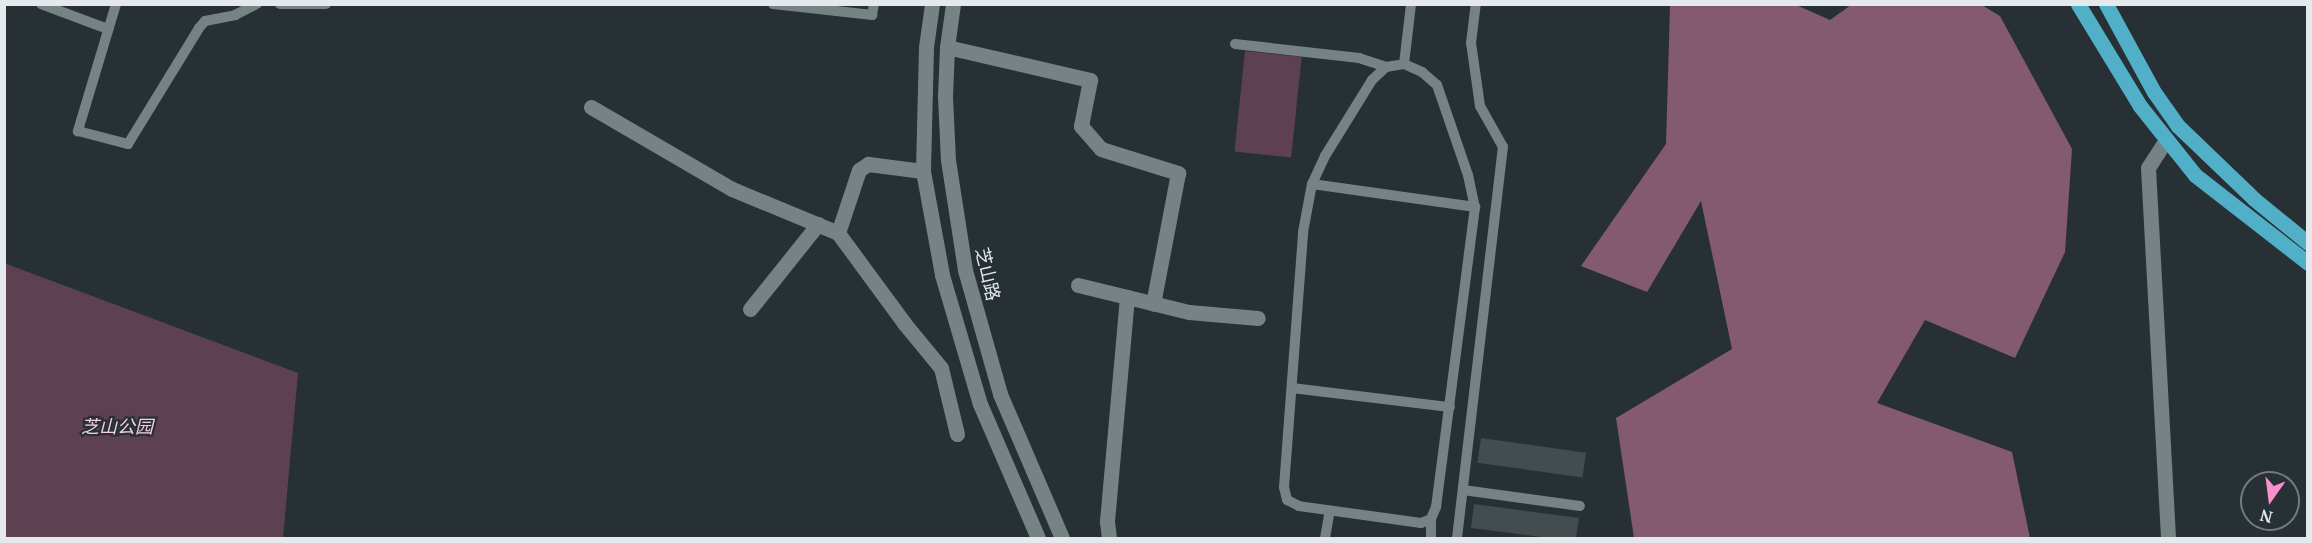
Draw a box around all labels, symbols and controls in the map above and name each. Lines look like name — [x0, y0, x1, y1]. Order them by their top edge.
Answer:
street label: 芝山路 — [971, 245, 1005, 303]
park label: 芝山公园 — [81, 415, 153, 437]
north arrow — [2240, 471, 2300, 531]
text: N — [2258, 504, 2275, 529]

